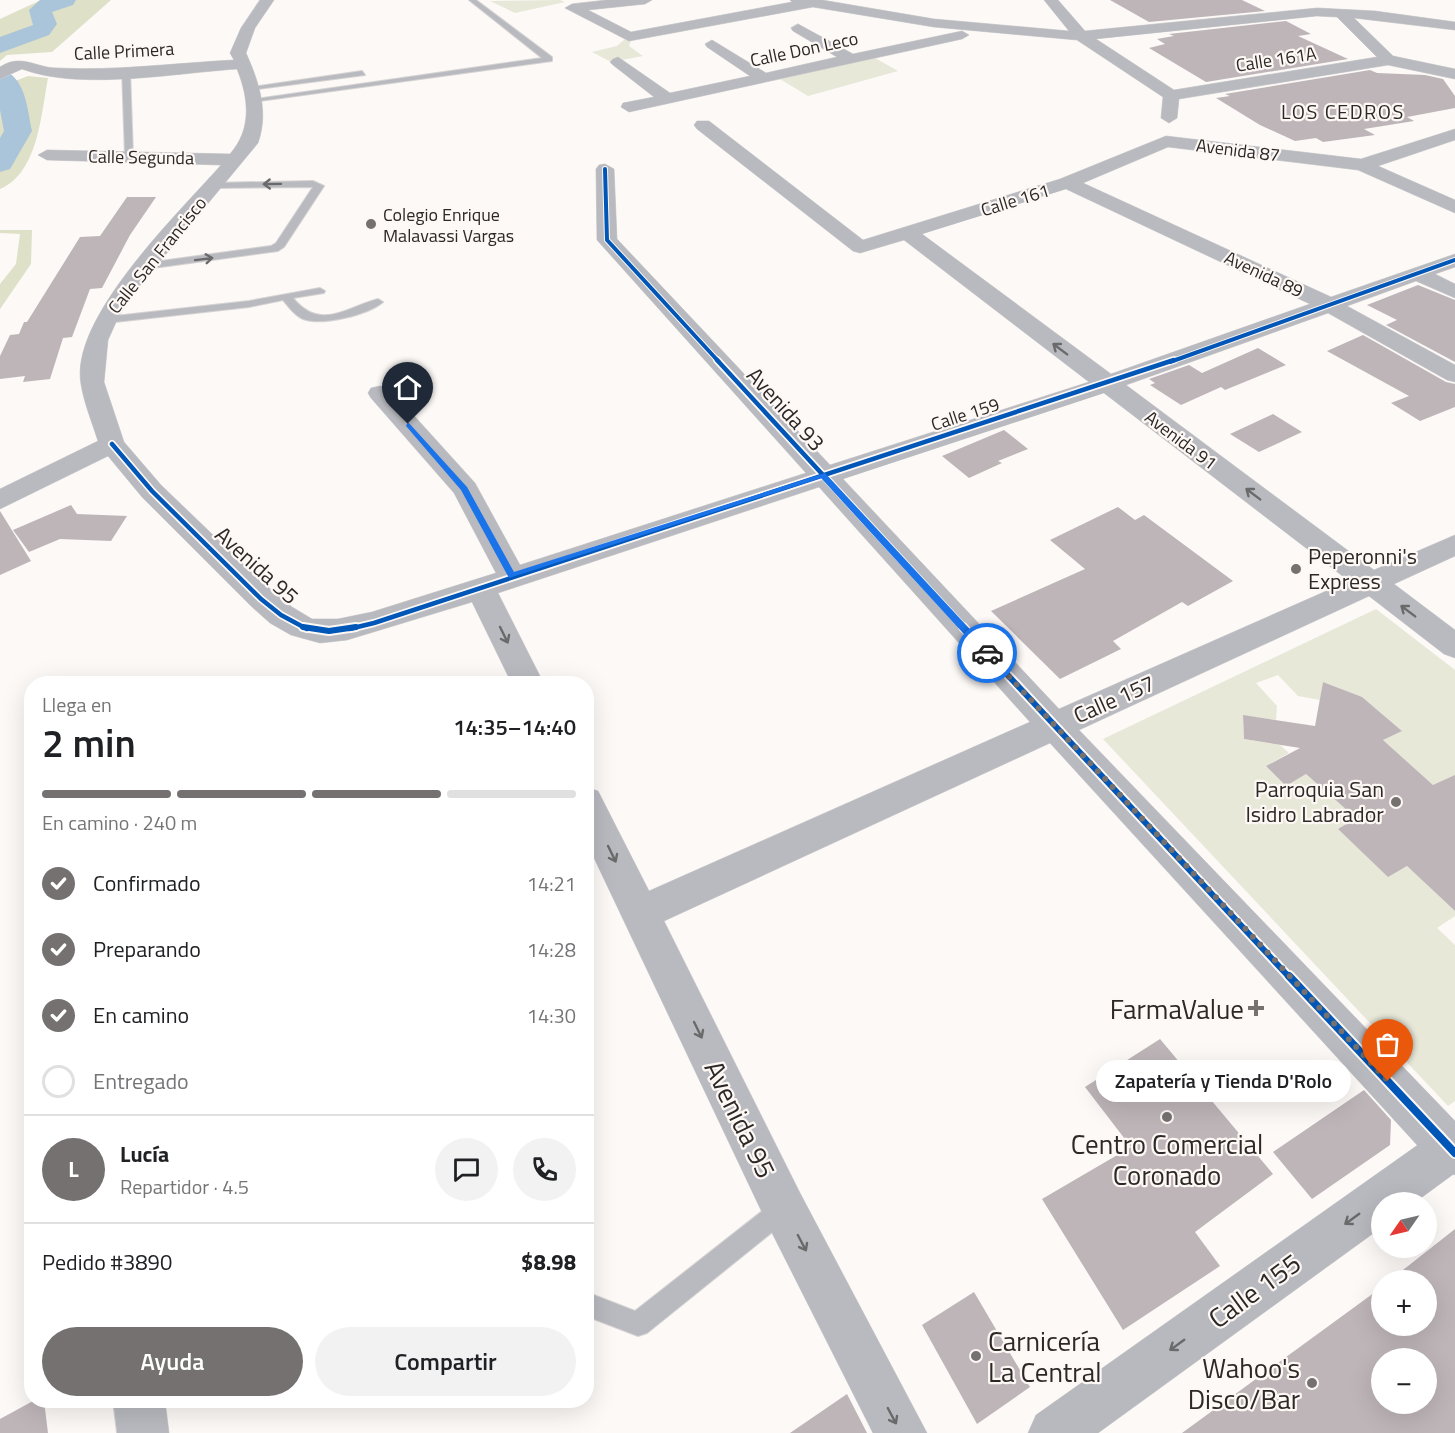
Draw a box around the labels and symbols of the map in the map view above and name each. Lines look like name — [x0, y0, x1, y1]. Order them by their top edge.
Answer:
street label: Calle Don Leco — [747, 24, 861, 74]
street label: Calle Primera — [73, 35, 175, 67]
street label: Calle 161A — [1234, 39, 1318, 79]
district label: LOS CEDROS — [1281, 96, 1405, 127]
street label: Avenida 87 — [1195, 131, 1281, 169]
street label: Calle Segunda — [88, 143, 194, 171]
street label: Calle 161 — [977, 177, 1053, 223]
one-way arrow — [263, 178, 283, 190]
street label: Calle San Francisco — [101, 191, 213, 319]
place label: Colegio Enrique Malavassi Vargas — [383, 201, 514, 249]
marker: Colegio Enrique Malavassi Vargas — [364, 217, 378, 231]
street label: Avenida 89 — [1220, 244, 1308, 304]
one-way arrow — [194, 253, 214, 264]
one-way arrow — [1053, 342, 1069, 355]
street label: Avenida 93 — [739, 359, 833, 459]
pin — [382, 362, 433, 424]
street label: Calle 159 — [927, 390, 1003, 438]
street label: Avenida 91 — [1139, 404, 1223, 476]
one-way arrow — [1245, 487, 1261, 500]
street label: Avenida 95 — [207, 518, 307, 612]
place label: Peperonni's Express — [1308, 539, 1417, 598]
marker: Peperonni's Express — [1289, 562, 1303, 576]
one-way arrow — [1401, 605, 1417, 617]
courier — [957, 623, 1017, 683]
one-way arrow — [499, 626, 511, 644]
street label: Calle 157 — [1068, 666, 1160, 732]
place label: Parroquia San Isidro Labrador — [1245, 772, 1384, 831]
marker: Parroquia San Isidro Labrador — [1389, 795, 1403, 809]
one-way arrow — [607, 845, 619, 863]
place label: FarmaValue — [1110, 988, 1244, 1029]
marker: FarmaValue — [1249, 1001, 1263, 1015]
pin — [1362, 1019, 1413, 1081]
one-way arrow — [692, 1020, 704, 1038]
street label: Avenida 95 — [695, 1053, 787, 1185]
callout: Zapatería y Tienda D'Rolo — [1097, 1060, 1352, 1102]
marker: Centro Comercial Coronado — [1160, 1110, 1174, 1124]
place label: Centro Comercial Coronado — [1071, 1123, 1263, 1195]
north arrow — [1371, 1192, 1437, 1258]
one-way arrow — [1345, 1213, 1361, 1225]
one-way arrow — [797, 1233, 808, 1251]
street label: Calle 155 — [1199, 1242, 1309, 1338]
place label: Carnicería La Central — [988, 1320, 1101, 1392]
one-way arrow — [1169, 1339, 1185, 1351]
place label: Wahoo's Disco/Bar — [1188, 1347, 1300, 1419]
marker: Carnicería La Central — [969, 1349, 983, 1363]
marker: Wahoo's Disco/Bar — [1305, 1376, 1319, 1390]
one-way arrow — [887, 1406, 898, 1424]

